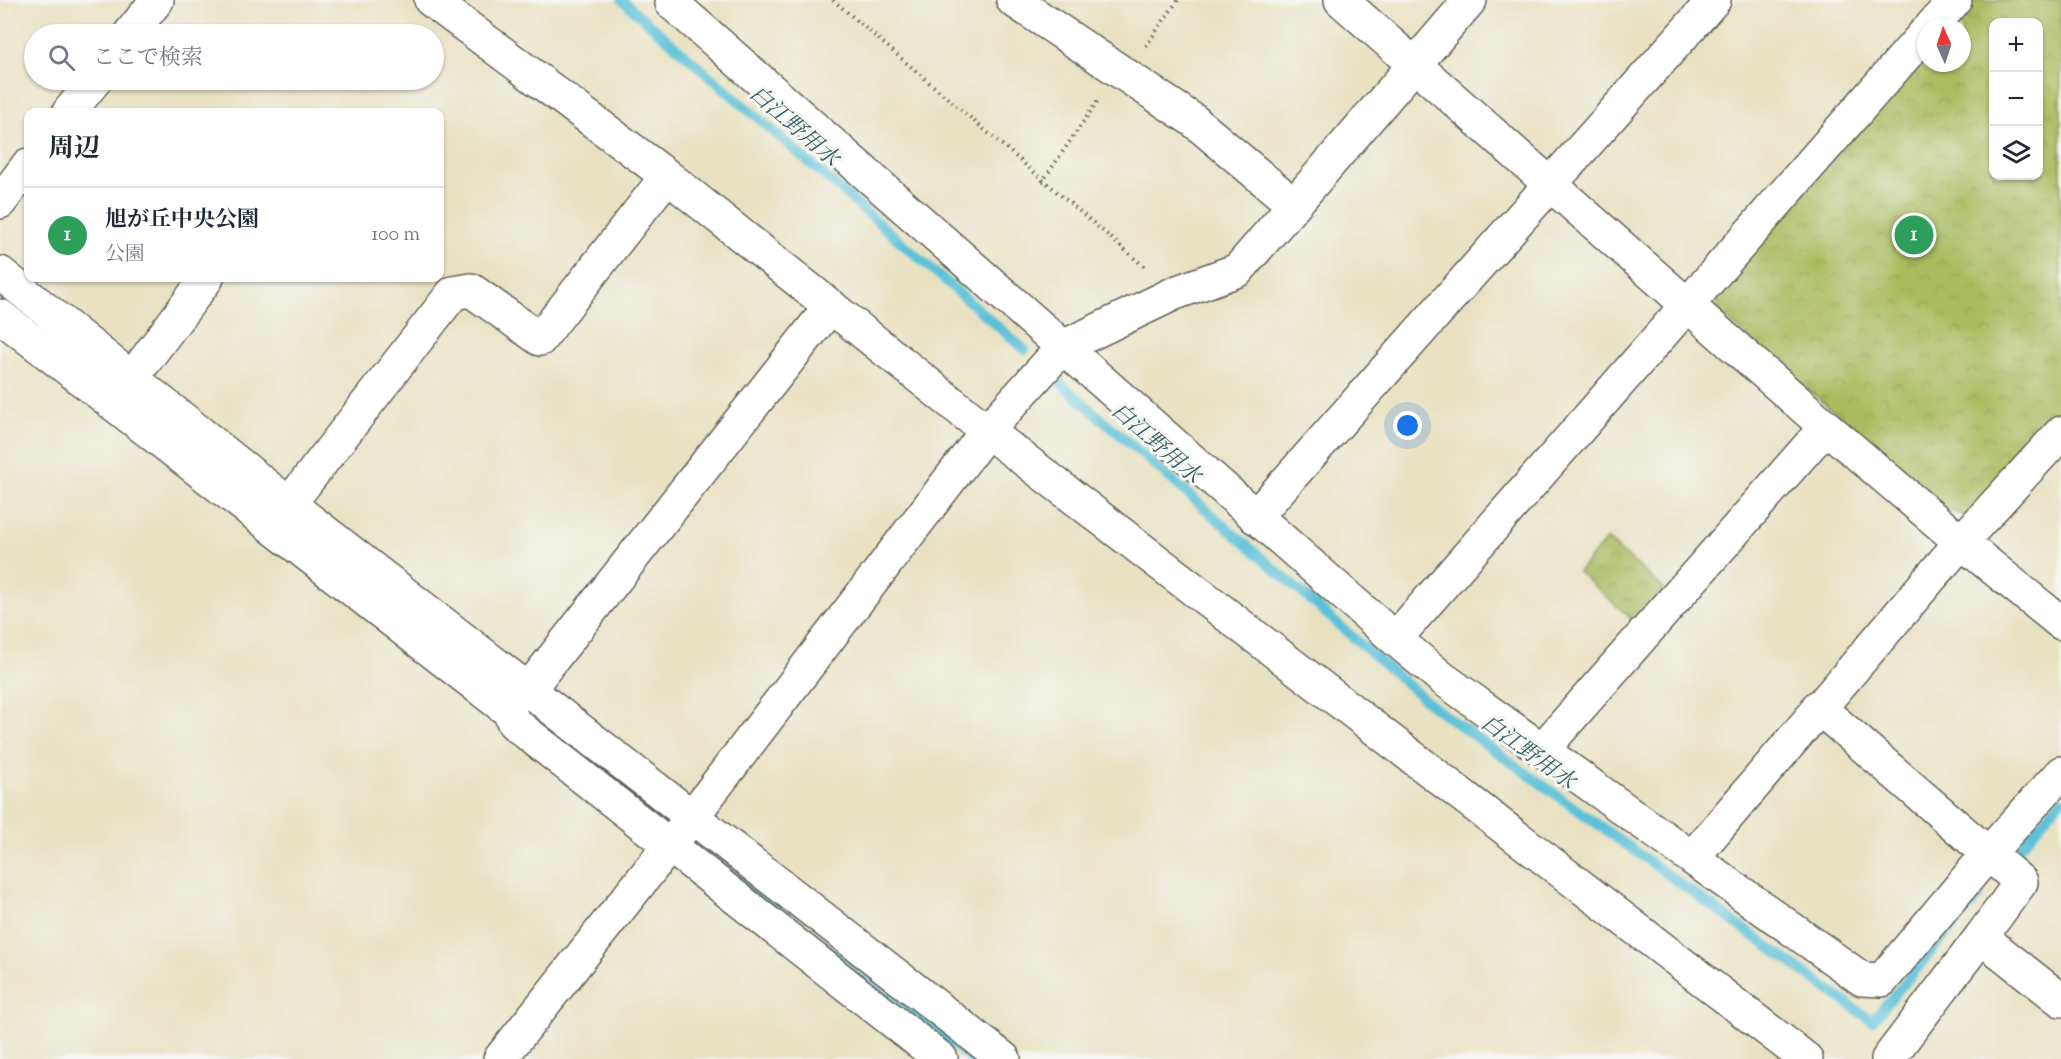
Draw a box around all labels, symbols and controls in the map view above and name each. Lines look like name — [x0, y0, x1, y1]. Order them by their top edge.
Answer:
north arrow — [1917, 18, 1971, 72]
map controls — [1989, 18, 2043, 180]
button: + — [1989, 18, 2043, 72]
search box — [24, 24, 444, 90]
icon: search — [45, 41, 78, 74]
text: ここで検索 — [93, 43, 203, 75]
button: − — [1989, 72, 2043, 126]
water label: 白江野用水 — [741, 79, 847, 177]
button: layers — [1989, 126, 2043, 180]
text: 周辺 — [48, 131, 100, 168]
text: 旭が丘中央公園 — [105, 205, 259, 237]
pin: 1 — [1894, 212, 1934, 258]
text: 1 — [64, 221, 71, 250]
text: 100 m — [371, 221, 420, 250]
text: 公園 — [105, 241, 145, 270]
water label: 白江野用水 — [1103, 396, 1209, 494]
your location — [1393, 411, 1422, 440]
water label: 白江野用水 — [1473, 708, 1583, 800]

